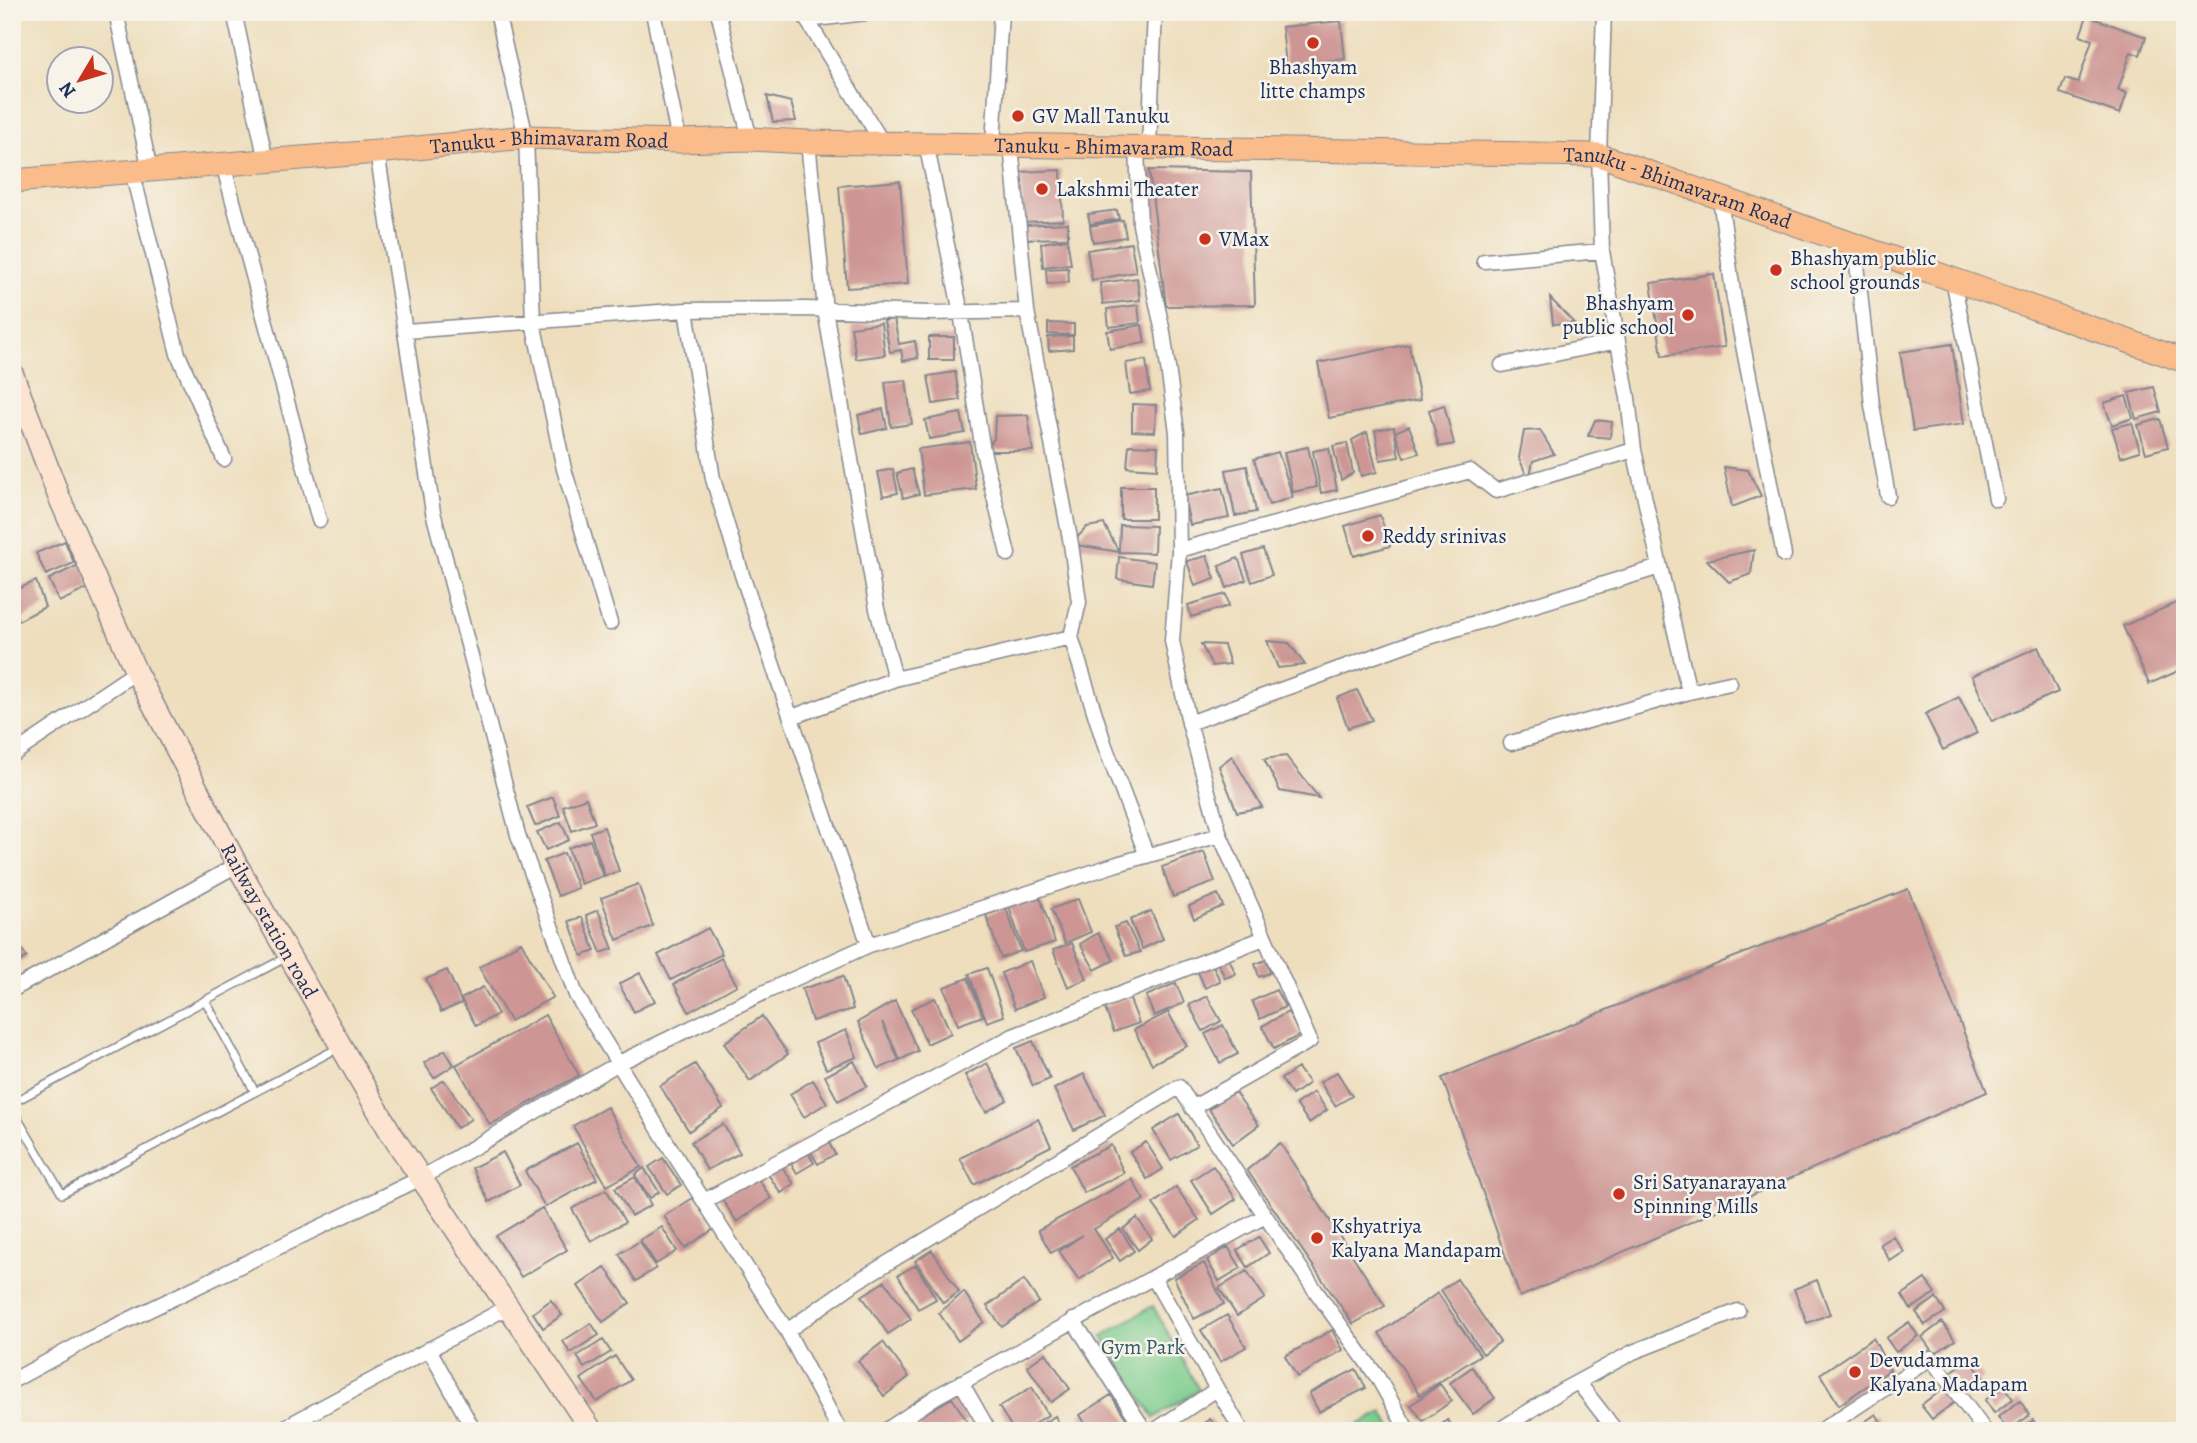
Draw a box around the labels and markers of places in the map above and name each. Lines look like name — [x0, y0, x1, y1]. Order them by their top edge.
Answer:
marker: Bhashyam litte champs — [1305, 35, 1321, 51]
place label: Bhashyam litte champs — [1260, 53, 1366, 105]
place label: GV Mall Tanuku — [1032, 102, 1170, 130]
marker: GV Mall Tanuku — [1010, 108, 1026, 124]
place label: Lakshmi Theater — [1056, 175, 1198, 203]
marker: Lakshmi Theater — [1034, 181, 1050, 197]
place label: VMax — [1218, 225, 1269, 253]
marker: VMax — [1197, 231, 1213, 247]
place label: Bhashyam public school grounds — [1790, 244, 1936, 296]
marker: Bhashyam public school grounds — [1768, 262, 1784, 278]
place label: Bhashyam public school — [1562, 289, 1674, 341]
marker: Bhashyam public school — [1680, 307, 1696, 323]
place label: Reddy srinivas — [1382, 522, 1507, 550]
marker: Reddy srinivas — [1360, 528, 1376, 544]
place label: Sri Satyanarayana Spinning Mills — [1633, 1168, 1787, 1220]
marker: Sri Satyanarayana Spinning Mills — [1611, 1186, 1627, 1202]
place label: Kshyatriya Kalyana Mandapam — [1331, 1212, 1501, 1264]
marker: Kshyatriya Kalyana Mandapam — [1309, 1230, 1325, 1246]
place label: Devudamma Kalyana Madapam — [1869, 1346, 2028, 1398]
marker: Devudamma Kalyana Madapam — [1847, 1364, 1863, 1380]

